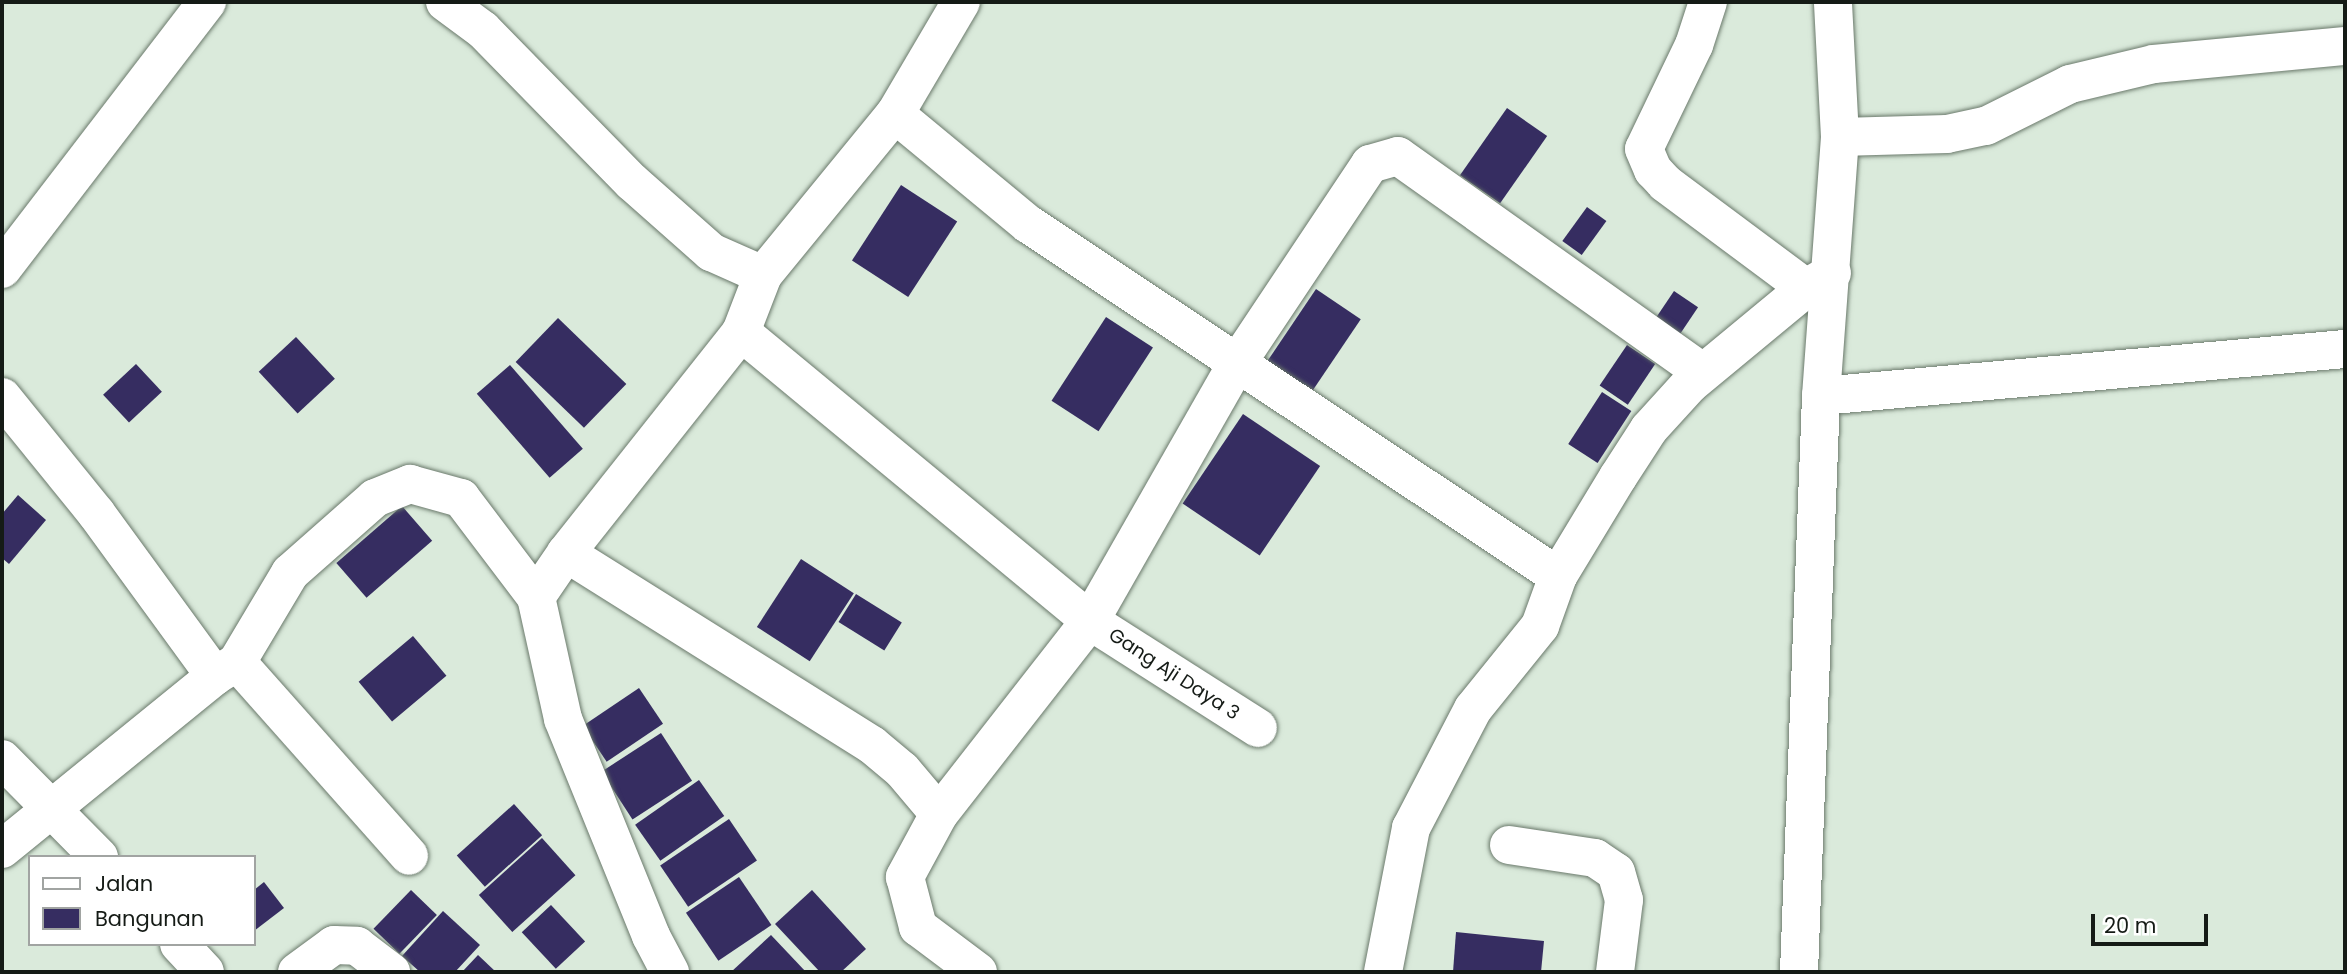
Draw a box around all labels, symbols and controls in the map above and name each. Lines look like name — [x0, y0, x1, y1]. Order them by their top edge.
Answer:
street label: Gang Aji Daya 3 — [1104, 623, 1244, 725]
legend — [28, 855, 256, 946]
text: Jalan — [95, 869, 153, 898]
scale bar — [2095, 900, 2212, 944]
text: Bangunan — [95, 904, 204, 933]
text: 20 m — [2104, 911, 2157, 940]

